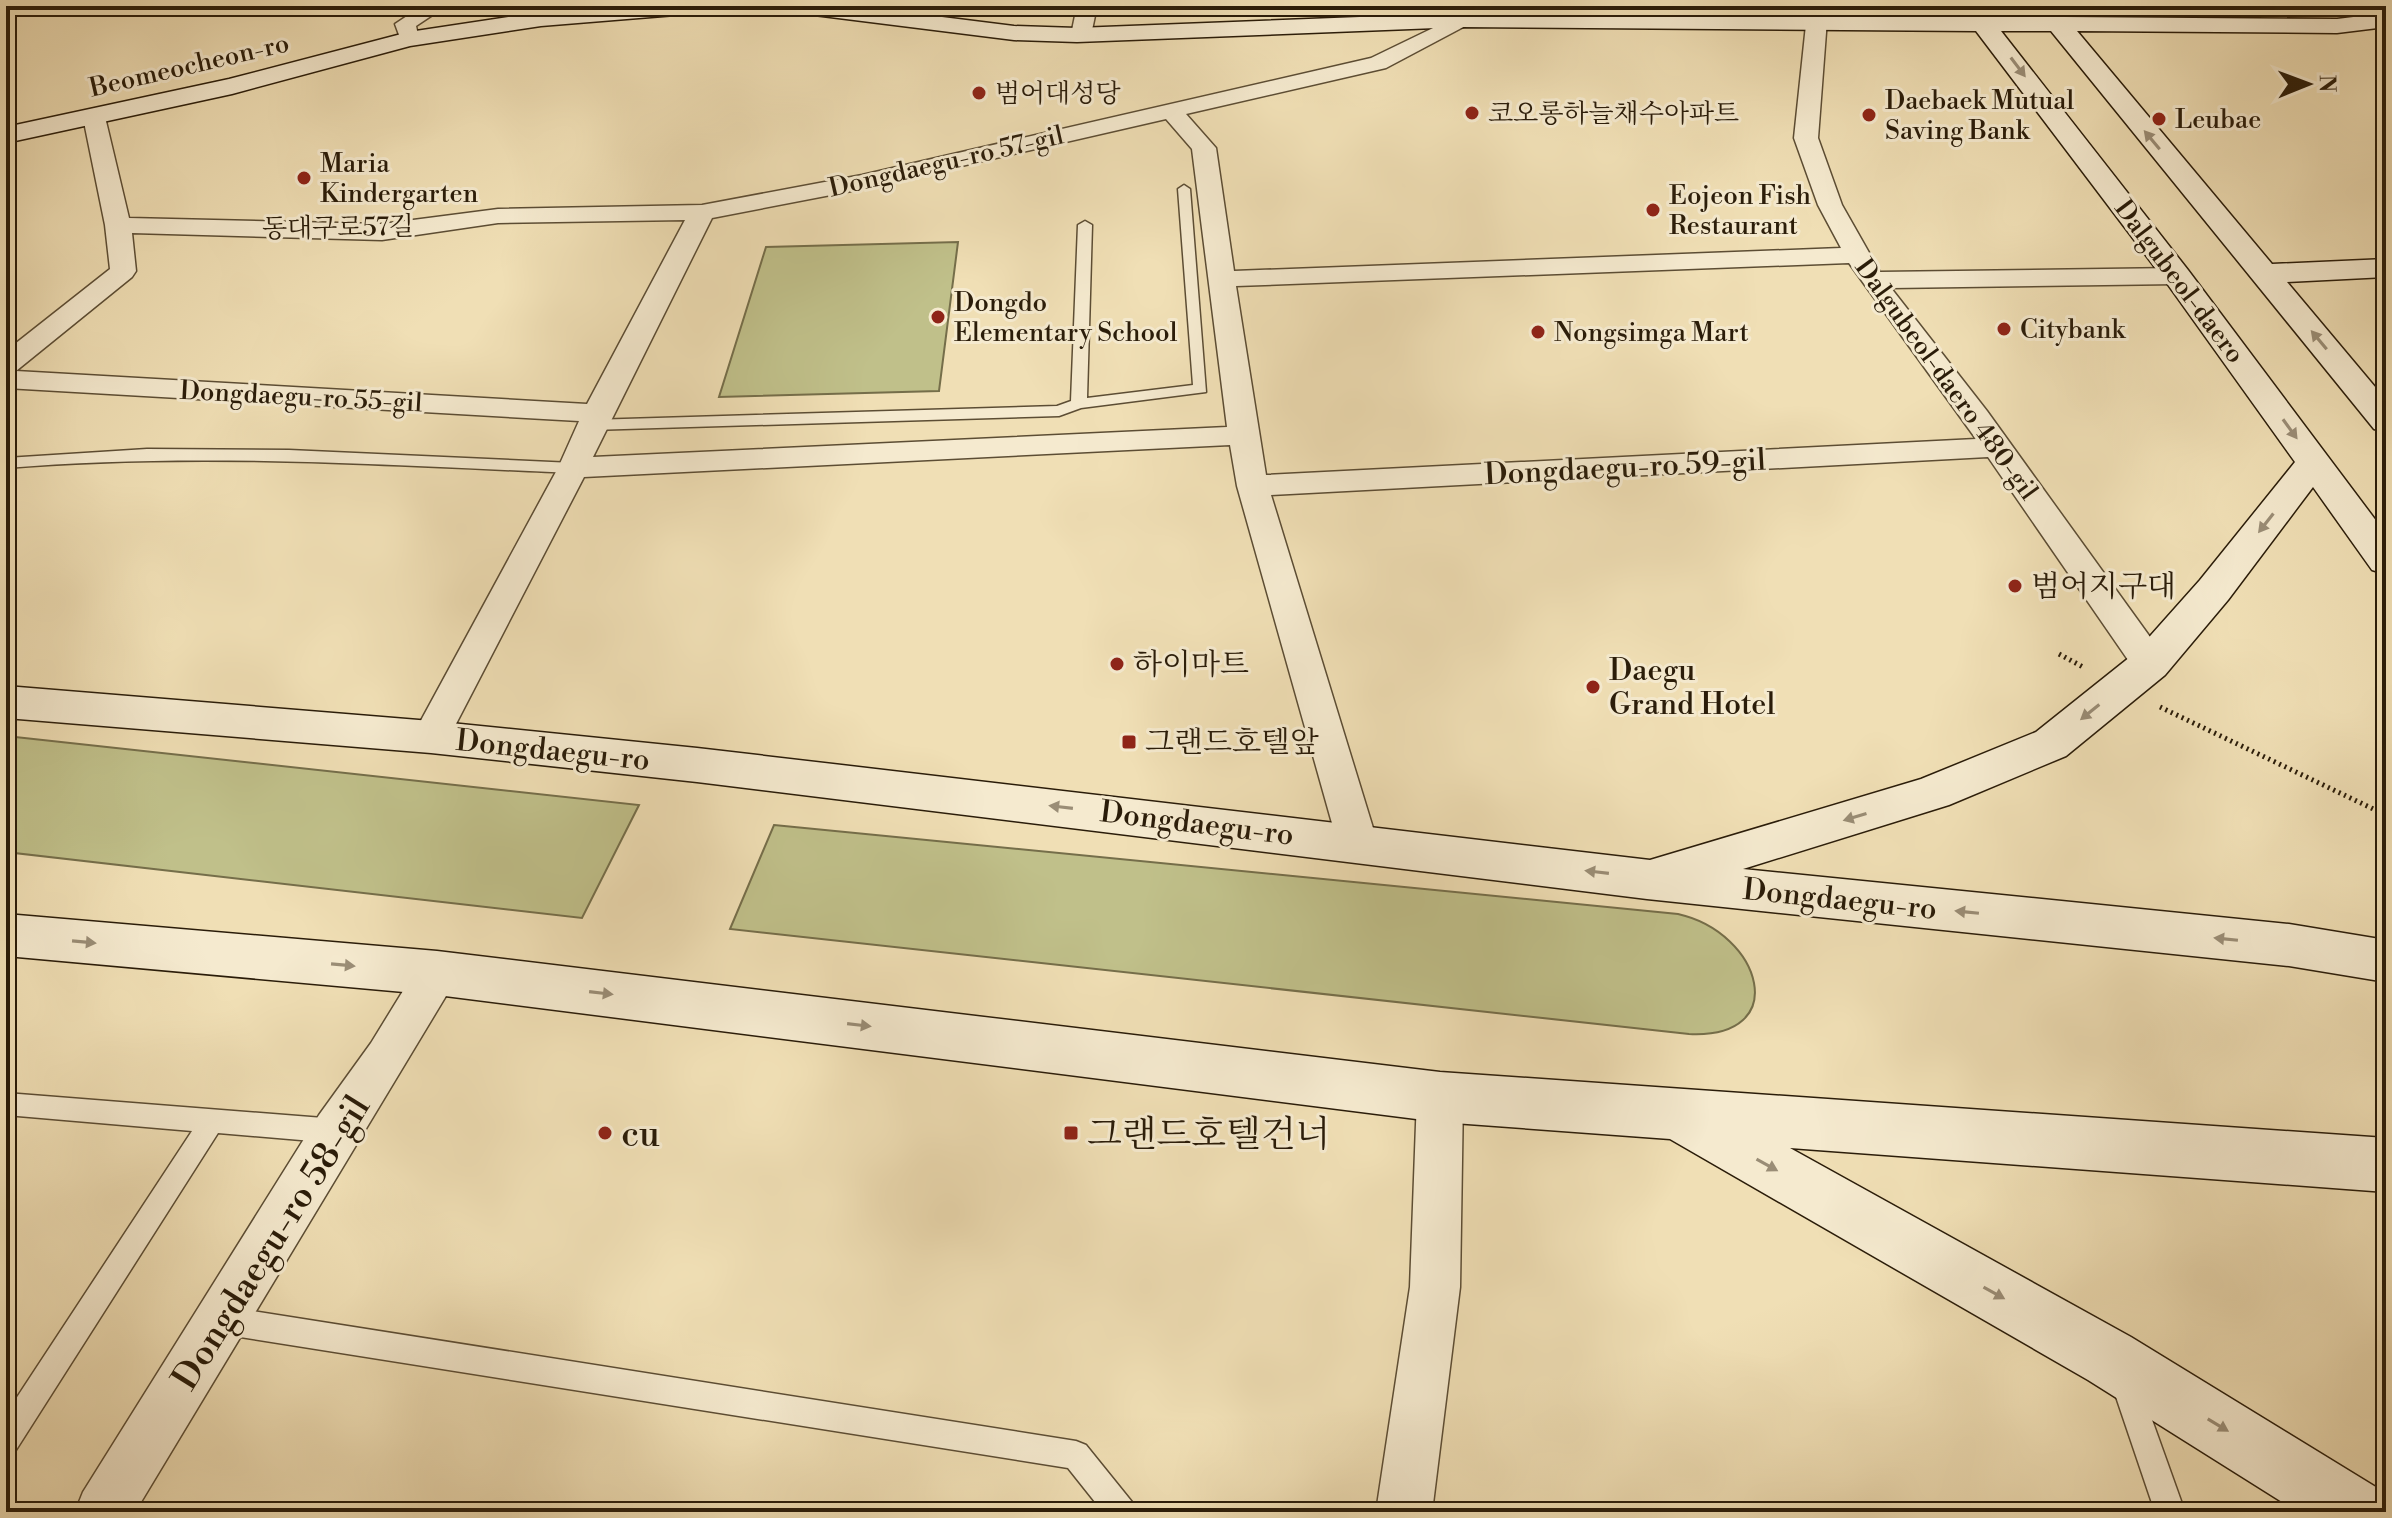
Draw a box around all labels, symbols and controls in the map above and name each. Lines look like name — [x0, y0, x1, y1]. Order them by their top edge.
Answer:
street label: Beomeocheon-ro — [85, 27, 292, 105]
north arrow — [2268, 44, 2348, 124]
one-way arrow — [2010, 57, 2026, 77]
text: N — [2313, 75, 2340, 93]
place label: 범어대성당 — [995, 78, 1121, 110]
marker: 범어대성당 — [970, 84, 988, 102]
place label: Daebaek Mutual Saving Bank — [1885, 85, 2075, 147]
place label: 코오롱하늘채수아파트 — [1488, 98, 1739, 130]
marker: 코오롱하늘채수아파트 — [1463, 104, 1481, 122]
place label: Leubae — [2175, 104, 2261, 136]
marker: Daebaek Mutual Saving Bank — [1860, 106, 1878, 124]
marker: Leubae — [2150, 110, 2168, 128]
street label: Dongdaegu-ro 57-gil — [826, 119, 1067, 205]
one-way arrow — [2144, 131, 2161, 151]
place label: Maria Kindergarten — [320, 148, 478, 210]
marker: Maria Kindergarten — [295, 169, 313, 187]
place label: Eojeon Fish Restaurant — [1669, 180, 1811, 242]
street label: Dalgubeol-daero — [2107, 194, 2251, 370]
marker: Eojeon Fish Restaurant — [1644, 201, 1662, 219]
street label: 동대구로57길 — [262, 211, 414, 245]
street label: Dalgubeol-daero 480-gil — [1848, 253, 2045, 507]
place label: Dongdo Elementary School — [954, 287, 1178, 349]
marker: Dongdo Elementary School — [929, 308, 947, 326]
place label: Citybank — [2020, 314, 2126, 346]
place label: Nongsimga Mart — [1554, 317, 1749, 349]
marker: Citybank — [1995, 320, 2013, 338]
marker: Nongsimga Mart — [1529, 323, 1547, 341]
one-way arrow — [2311, 330, 2328, 350]
street label: Dongdaegu-ro 55-gil — [179, 375, 423, 419]
one-way arrow — [2282, 418, 2298, 440]
street label: Dongdaegu-ro 59-gil — [1483, 442, 1767, 494]
one-way arrow — [2259, 513, 2275, 533]
place label: 범어지구대 — [2031, 568, 2176, 606]
marker: 범어지구대 — [2006, 577, 2024, 595]
place label: 하이마트 — [1133, 646, 1249, 684]
place label: Daegu Grand Hotel — [1609, 652, 1775, 724]
marker: 하이마트 — [1108, 655, 1126, 673]
marker: Daegu Grand Hotel — [1584, 678, 1602, 696]
one-way arrow — [2080, 703, 2100, 720]
street label: Dongdaegu-ro — [454, 722, 652, 780]
place label: 그랜드호텔앞 — [1145, 724, 1319, 762]
marker: 그랜드호텔앞 — [1120, 733, 1138, 751]
street label: Dongdaegu-ro — [1098, 793, 1296, 855]
one-way arrow — [1048, 800, 1073, 813]
one-way arrow — [1842, 811, 1866, 824]
one-way arrow — [1584, 865, 1609, 878]
street label: Dongdaegu-ro — [1741, 871, 1939, 929]
one-way arrow — [1954, 905, 1979, 918]
one-way arrow — [2213, 932, 2238, 945]
one-way arrow — [72, 936, 97, 949]
one-way arrow — [331, 958, 356, 971]
one-way arrow — [589, 987, 614, 1000]
one-way arrow — [847, 1019, 872, 1032]
street label: Dongdaegu-ro 58-gil — [163, 1088, 381, 1399]
place label: cu — [621, 1113, 660, 1158]
place label: 그랜드호텔건너 — [1087, 1113, 1330, 1158]
marker: cu — [596, 1124, 614, 1142]
marker: 그랜드호텔건너 — [1062, 1124, 1080, 1142]
one-way arrow — [1756, 1158, 1779, 1172]
one-way arrow — [1983, 1286, 2005, 1300]
one-way arrow — [2207, 1418, 2229, 1432]

